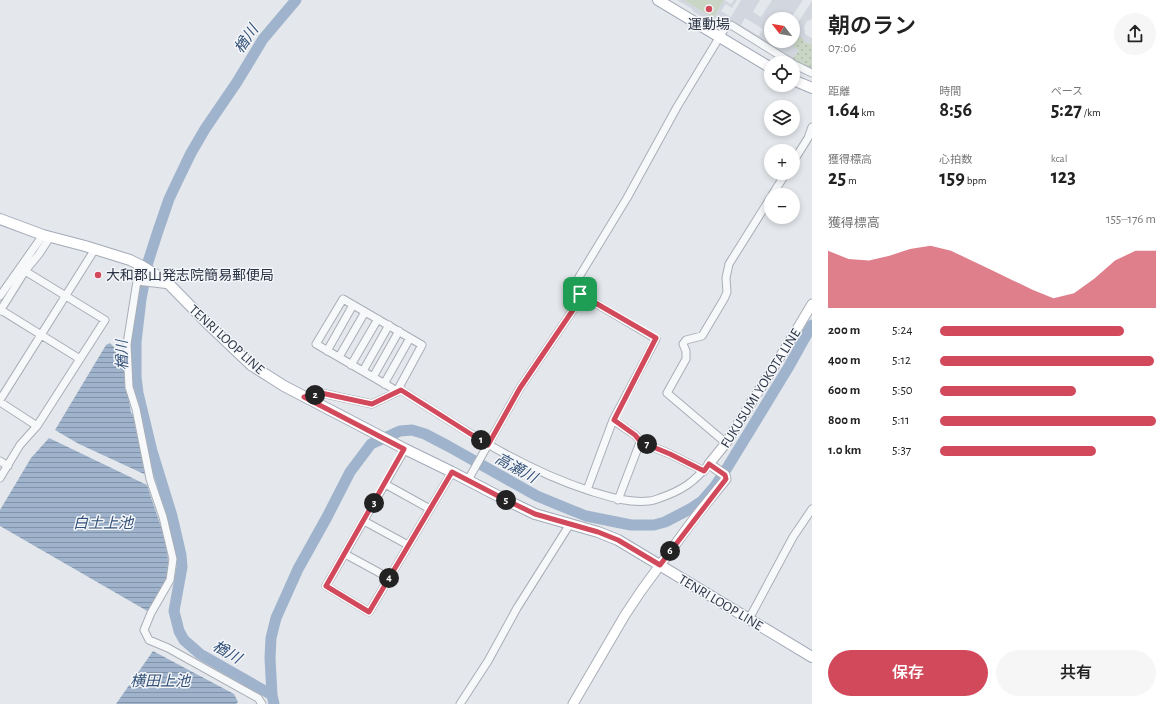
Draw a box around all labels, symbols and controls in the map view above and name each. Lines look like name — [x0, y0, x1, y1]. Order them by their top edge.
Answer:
marker: 運動場 — [704, 4, 714, 14]
north arrow — [764, 12, 800, 48]
map controls — [764, 12, 800, 224]
button: share — [1114, 13, 1156, 55]
text: 朝のラン — [828, 15, 916, 37]
place label: 運動場 — [688, 17, 730, 32]
water label: 楢川 — [231, 20, 262, 56]
text: 07:06 — [828, 42, 856, 55]
button: locate — [764, 56, 800, 92]
text: 距離 — [828, 86, 850, 97]
text: 時間 — [939, 86, 961, 97]
text: ペース — [1051, 86, 1083, 97]
button: layers — [764, 100, 800, 136]
text: 1.64 — [828, 100, 860, 120]
text: 8:56 — [939, 100, 972, 120]
text: 5:27 — [1051, 100, 1082, 120]
text: km — [860, 107, 875, 118]
text: /km — [1082, 107, 1101, 118]
button: + — [764, 144, 800, 180]
text: kcal — [1051, 153, 1067, 164]
text: 獲得標高 — [828, 154, 872, 165]
text: 心拍数 — [939, 154, 972, 165]
text: 123 — [1051, 167, 1076, 187]
text: 25 — [828, 168, 846, 188]
text: 159 — [939, 168, 965, 188]
text: m — [846, 175, 857, 186]
text: bpm — [965, 175, 987, 186]
button: − — [764, 188, 800, 224]
text: 155–176 m — [1106, 213, 1156, 226]
text: 獲得標高 — [828, 217, 880, 230]
place label: 大和郡山発志院簡易郵便局 — [106, 268, 274, 283]
marker: 大和郡山発志院簡易郵便局 — [93, 270, 103, 280]
pin — [563, 277, 597, 311]
icon: arrive — [569, 283, 591, 305]
street label: TENRI LOOP LINE — [186, 303, 267, 377]
text: 200 m — [828, 324, 860, 337]
text: 5:24 — [892, 324, 913, 337]
street label: FUKUSUMI YOKOTA LINE — [718, 326, 803, 451]
water label: 楢川 — [114, 338, 130, 370]
text: 400 m — [828, 354, 861, 367]
text: 5:12 — [892, 354, 911, 367]
text: 600 m — [828, 384, 860, 397]
text: 5:50 — [892, 384, 913, 397]
pin: 2 — [305, 385, 325, 405]
text: 2 — [312, 389, 318, 400]
text: 800 m — [828, 414, 860, 427]
text: 5:11 — [892, 414, 909, 427]
pin: 1 — [471, 430, 491, 450]
text: 1 — [479, 434, 483, 445]
pin: 7 — [637, 434, 657, 454]
text: 7 — [645, 438, 649, 449]
text: 1.0 km — [828, 444, 861, 457]
text: 5:37 — [892, 444, 911, 457]
water label: 高瀬川 — [492, 450, 541, 487]
pin: 5 — [496, 490, 516, 510]
pin: 3 — [364, 493, 384, 513]
text: 5 — [504, 494, 508, 505]
text: 3 — [372, 497, 376, 508]
water label: 白土上池 — [73, 515, 135, 531]
pin: 6 — [660, 541, 680, 561]
text: 6 — [667, 545, 673, 556]
pin: 4 — [379, 568, 399, 588]
text: 4 — [386, 572, 392, 583]
street label: TENRI LOOP LINE — [676, 572, 765, 634]
water label: 楢川 — [210, 638, 246, 667]
button: 保存 — [828, 650, 988, 696]
button: 共有 — [996, 650, 1156, 696]
water label: 横田上池 — [130, 673, 192, 689]

